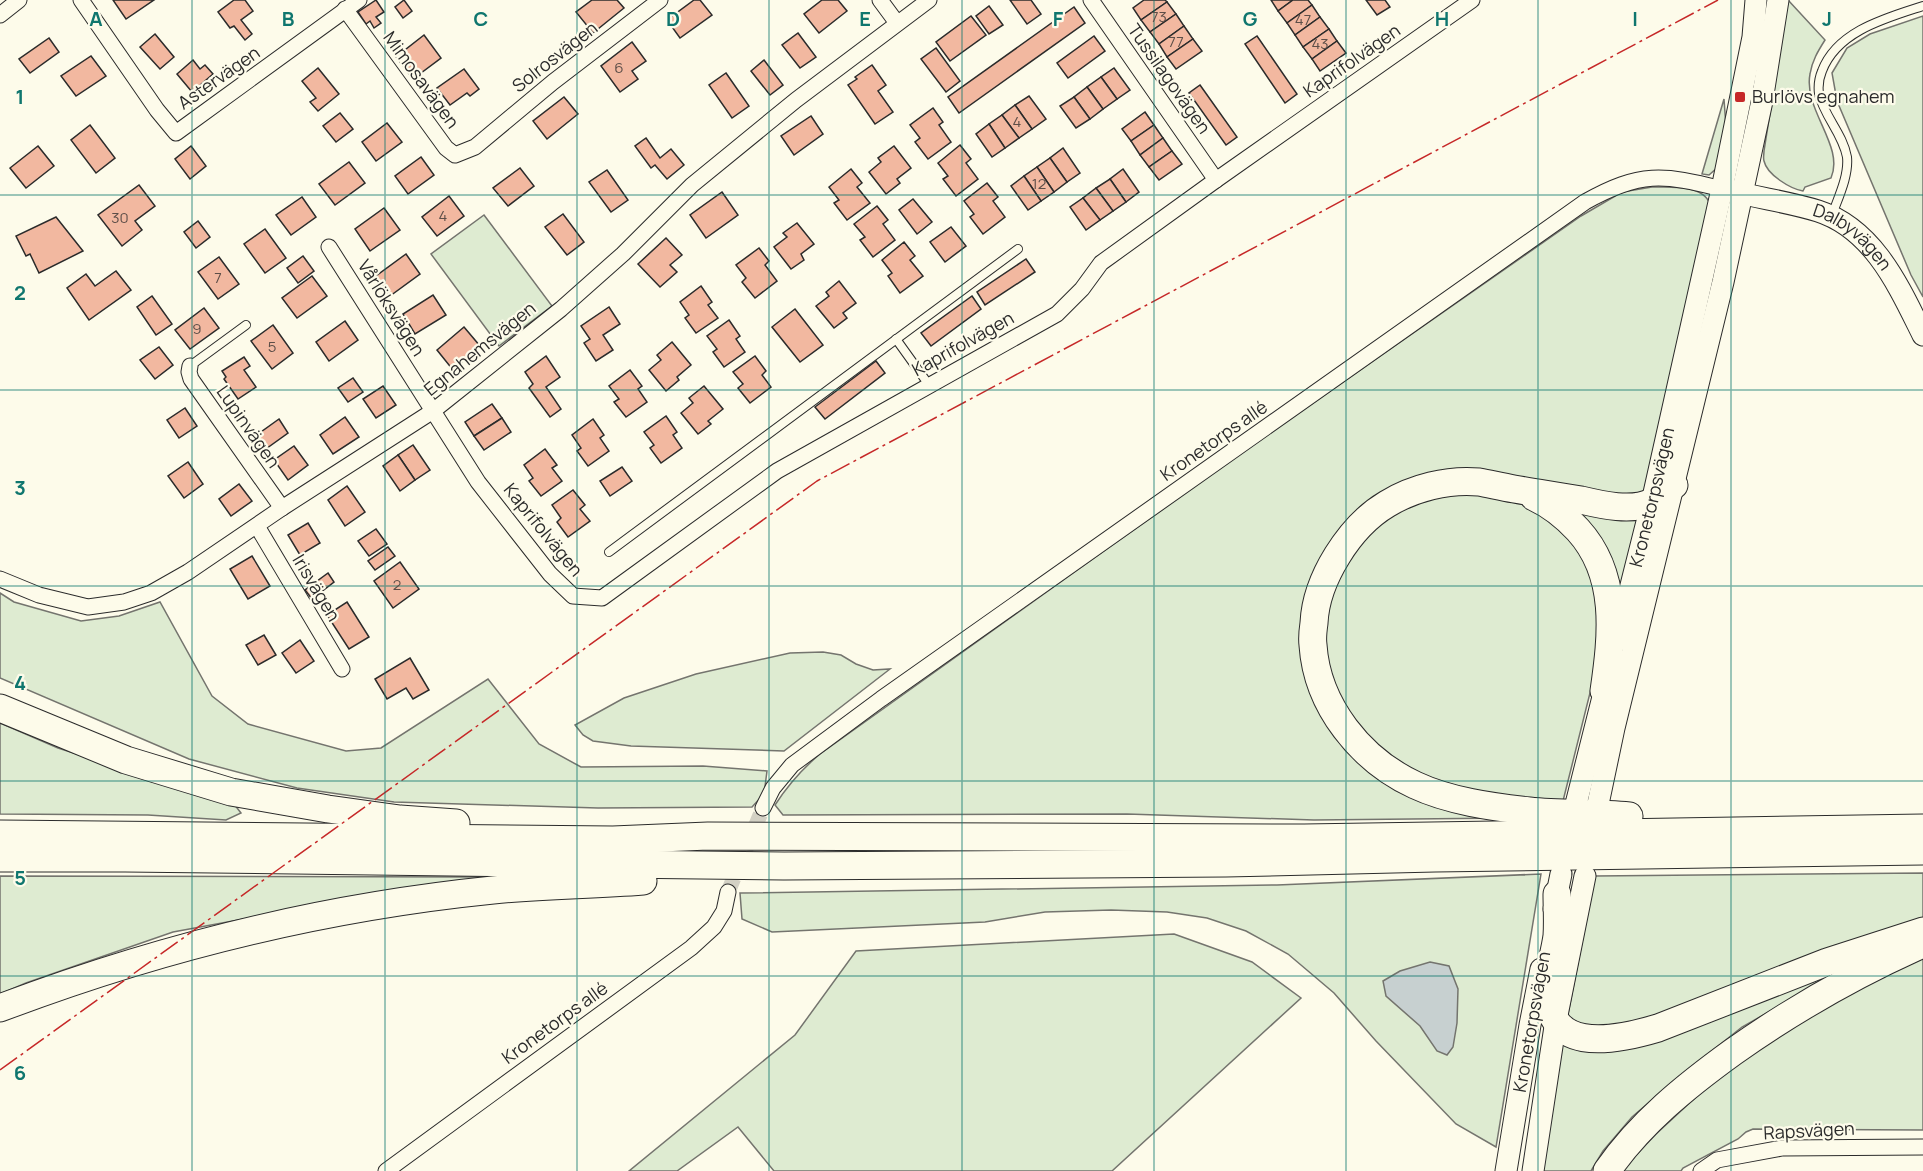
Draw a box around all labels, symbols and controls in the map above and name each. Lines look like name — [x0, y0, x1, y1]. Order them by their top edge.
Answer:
text: A — [89, 5, 103, 32]
text: B — [282, 5, 295, 32]
text: C — [474, 5, 488, 32]
text: D — [666, 5, 680, 32]
text: E — [859, 5, 871, 32]
text: F — [1053, 5, 1064, 32]
text: G — [1243, 5, 1258, 32]
text: H — [1435, 5, 1449, 32]
text: I — [1632, 5, 1638, 32]
text: J — [1822, 5, 1832, 32]
house number: 73 — [1151, 6, 1167, 27]
house number: 47 — [1295, 9, 1311, 30]
street label: Solrosvägen — [507, 15, 602, 97]
street label: Kaprifolvägen — [1298, 18, 1405, 102]
street label: Tussilagovägen — [1123, 19, 1217, 138]
street label: Mimosavägen — [378, 26, 465, 133]
house number: 77 — [1168, 31, 1184, 52]
house number: 43 — [1311, 33, 1329, 54]
street label: Astervägen — [173, 40, 264, 114]
house number: 6 — [614, 57, 624, 78]
text: 1 — [16, 83, 24, 110]
place label: Burlövs egnahem — [1752, 84, 1895, 108]
marker: Burlövs egnahem — [1733, 90, 1747, 104]
house number: 4 — [1013, 111, 1022, 132]
house number: 12 — [1032, 173, 1046, 194]
street label: Dalbyvägen — [1810, 197, 1898, 275]
house number: 4 — [439, 205, 448, 226]
house number: 30 — [111, 207, 129, 228]
street label: Vårlöksvägen — [353, 255, 431, 360]
house number: 7 — [214, 267, 222, 288]
text: 2 — [14, 279, 26, 306]
street label: Egnahemsvägen — [419, 296, 540, 401]
street label: Kaprifolvägen — [907, 305, 1018, 381]
house number: 9 — [192, 318, 202, 339]
house number: 5 — [268, 336, 276, 357]
street label: Lupinvägen — [212, 380, 286, 472]
street label: Kronetorps allé — [1155, 394, 1272, 486]
street label: Kronetorpsvägen — [1623, 425, 1679, 569]
text: 3 — [14, 474, 26, 501]
street label: Kaprifolvägen — [499, 478, 589, 581]
street label: Irisvägen — [287, 550, 346, 625]
house number: 2 — [393, 574, 401, 595]
text: 4 — [14, 669, 26, 696]
text: 5 — [14, 864, 26, 891]
street label: Kronetorpsvägen — [1507, 950, 1555, 1094]
street label: Kronetorps allé — [497, 976, 612, 1069]
text: 6 — [14, 1059, 26, 1086]
street label: Rapsvägen — [1763, 1116, 1855, 1144]

